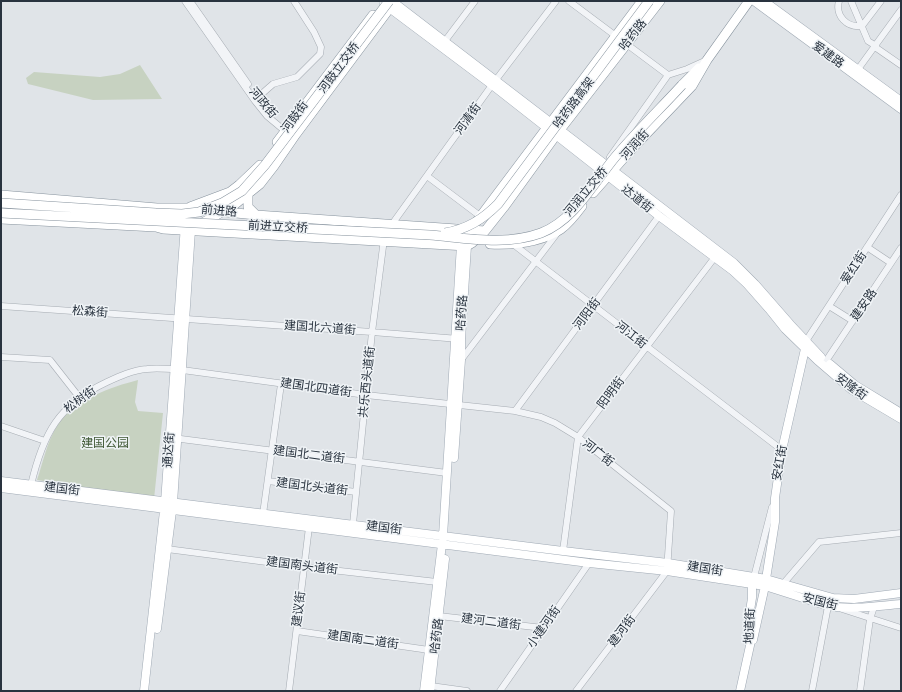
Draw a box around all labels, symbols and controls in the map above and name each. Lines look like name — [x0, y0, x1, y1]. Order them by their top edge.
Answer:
street label: 哈药路 — [616, 16, 650, 54]
street label: 爱建路 — [809, 39, 847, 71]
street label: 河鼓立交桥 — [315, 40, 363, 96]
street label: 哈药路高架 — [550, 75, 598, 131]
street label: 河政街 — [246, 85, 280, 121]
street label: 河鼓街 — [279, 98, 311, 136]
street label: 河清街 — [452, 100, 484, 138]
street label: 河润街 — [618, 127, 652, 163]
street label: 河润立交桥 — [561, 164, 611, 220]
street label: 达道街 — [618, 182, 656, 216]
street label: 前进路 — [200, 202, 238, 220]
street label: 前进立交桥 — [248, 218, 308, 236]
street label: 爱红街 — [838, 249, 870, 287]
street label: 建安路 — [848, 286, 880, 324]
street label: 哈药路 — [454, 295, 470, 331]
street label: 河阳街 — [570, 295, 604, 333]
street label: 松森街 — [72, 304, 108, 320]
street label: 建国北六道街 — [284, 318, 356, 338]
street label: 河江街 — [612, 318, 650, 352]
street label: 共乐西头道街 — [356, 345, 378, 419]
street label: 安隆街 — [832, 371, 870, 403]
street label: 阳明街 — [594, 374, 628, 412]
street label: 建国北四道街 — [279, 376, 353, 400]
street label: 松树街 — [61, 384, 99, 416]
street label: 通达街 — [161, 432, 177, 468]
street label: 河广街 — [579, 436, 617, 470]
park label: 建国公园 — [81, 437, 129, 451]
street label: 建国北二道街 — [272, 443, 346, 467]
street label: 安红街 — [770, 444, 790, 482]
street label: 建国北头道街 — [275, 475, 349, 499]
street label: 建国街 — [43, 480, 81, 498]
street label: 建国街 — [365, 519, 403, 537]
street label: 建国南头道街 — [265, 554, 339, 578]
street label: 建国街 — [686, 559, 724, 579]
street label: 建议街 — [290, 590, 308, 628]
street label: 安国街 — [801, 591, 839, 613]
street label: 小建河街 — [524, 603, 564, 651]
street label: 地道街 — [742, 608, 758, 644]
street label: 建河二道街 — [460, 611, 522, 633]
street label: 建河街 — [605, 612, 639, 650]
street label: 哈药路 — [428, 617, 446, 655]
street label: 建国南二道街 — [326, 628, 400, 652]

